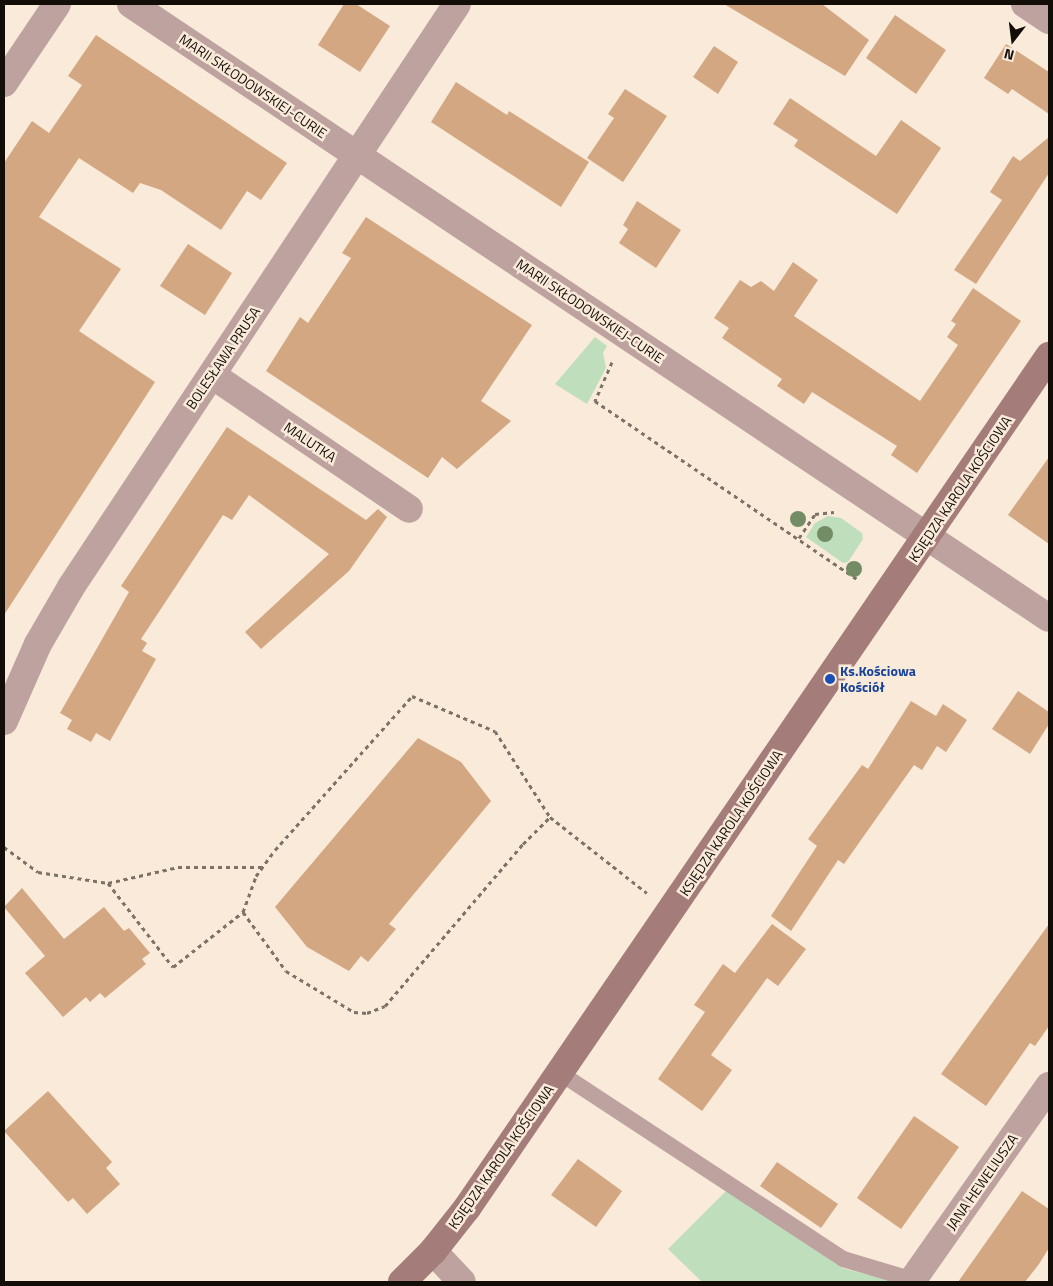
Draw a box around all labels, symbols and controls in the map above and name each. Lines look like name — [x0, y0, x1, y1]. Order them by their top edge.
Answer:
north arrow — [988, 15, 1038, 65]
street label: MARII SKŁODOWSKIEJ-CURIE — [176, 30, 330, 142]
text: N — [1002, 44, 1016, 66]
street label: MARII SKŁODOWSKIEJ-CURIE — [513, 255, 667, 367]
street label: BOLESŁAWA PRUSA — [183, 304, 263, 412]
street label: KSIĘDZA KAROLA KOŚCIOWA — [905, 413, 1015, 565]
street label: MALUTKA — [281, 418, 339, 466]
place label: Ks.Kościowa Kościół — [840, 663, 916, 696]
marker: Ks.Kościowa Kościół — [824, 673, 836, 685]
street label: KSIĘDZA KAROLA KOŚCIOWA — [676, 747, 786, 899]
street label: KSIĘDZA KAROLA KOŚCIOWA — [445, 1082, 557, 1232]
street label: JANA HEWELIUSZA — [943, 1131, 1021, 1233]

